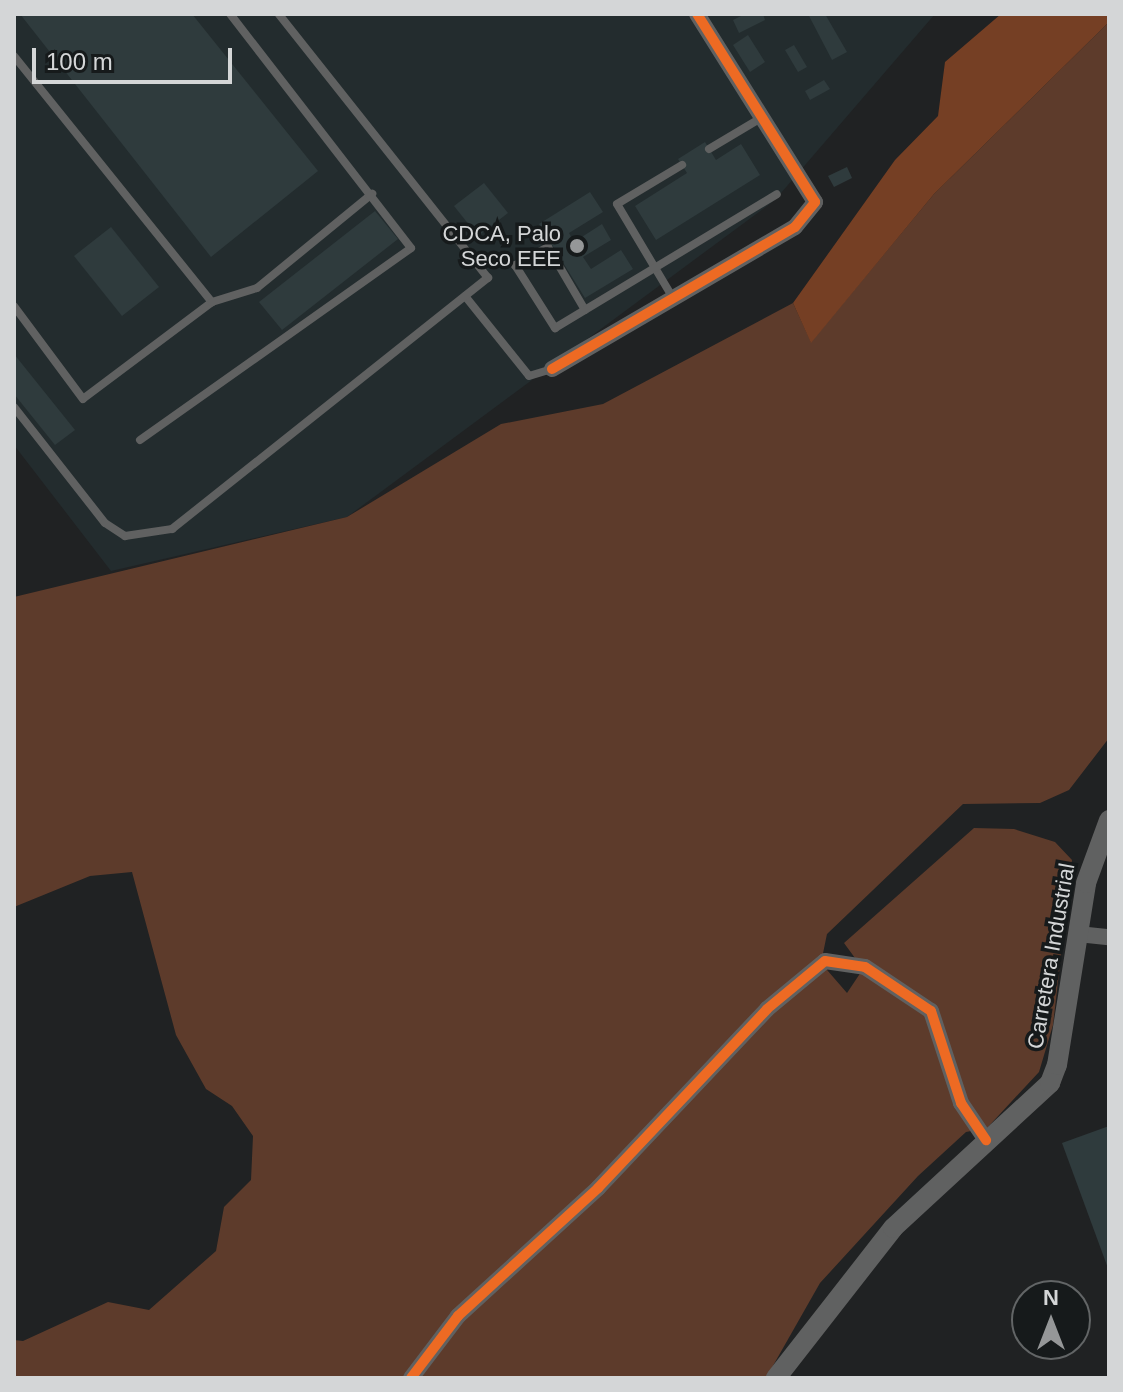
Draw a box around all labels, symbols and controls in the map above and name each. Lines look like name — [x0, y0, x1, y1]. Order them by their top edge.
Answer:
scale bar — [36, 32, 236, 82]
text: 100 m — [46, 48, 113, 75]
place label: CDCA, Palo Seco EEE — [442, 220, 561, 272]
marker: CDCA, Palo Seco EEE — [568, 237, 586, 255]
street label: Carretera Industrial — [1022, 861, 1080, 1051]
north arrow — [1011, 1280, 1091, 1360]
text: N — [1043, 1285, 1059, 1310]

